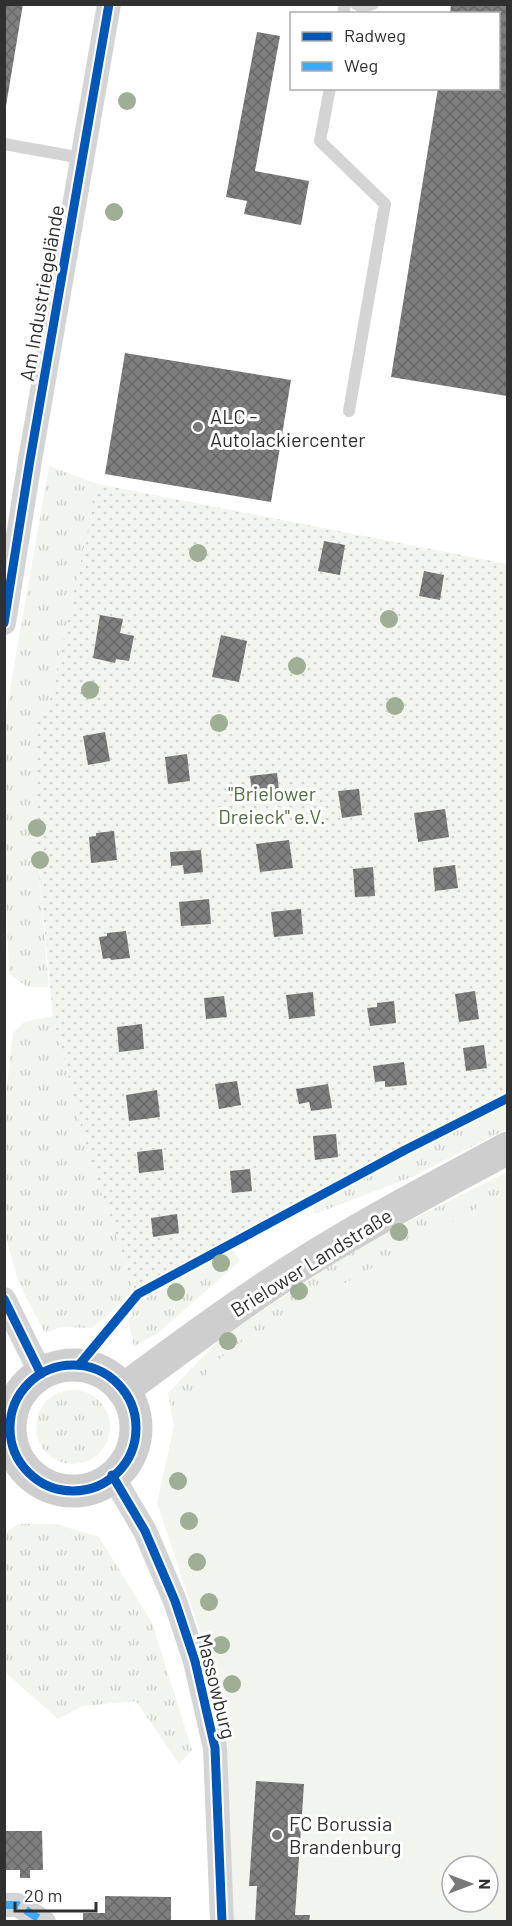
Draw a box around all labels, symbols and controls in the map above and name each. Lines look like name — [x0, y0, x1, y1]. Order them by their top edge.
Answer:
legend — [290, 12, 500, 90]
text: Radweg — [344, 24, 406, 46]
text: Weg — [344, 54, 378, 76]
street label: Am Industriegelände — [14, 203, 68, 383]
place label: ALC - Autolackiercenter — [210, 404, 366, 451]
marker: ALC - Autolackiercenter — [191, 420, 205, 434]
park label: "Brielower Dreieck" e.V. — [218, 781, 326, 828]
street label: Brielower Landstraße — [226, 1203, 396, 1321]
street label: Massowburg — [192, 1631, 242, 1741]
place label: FC Borussia Brandenburg — [289, 1811, 401, 1858]
marker: FC Borussia Brandenburg — [270, 1828, 284, 1842]
north arrow — [440, 1854, 500, 1914]
scale bar — [15, 1875, 96, 1913]
text: N — [476, 1879, 495, 1889]
text: 20 m — [24, 1884, 62, 1906]

